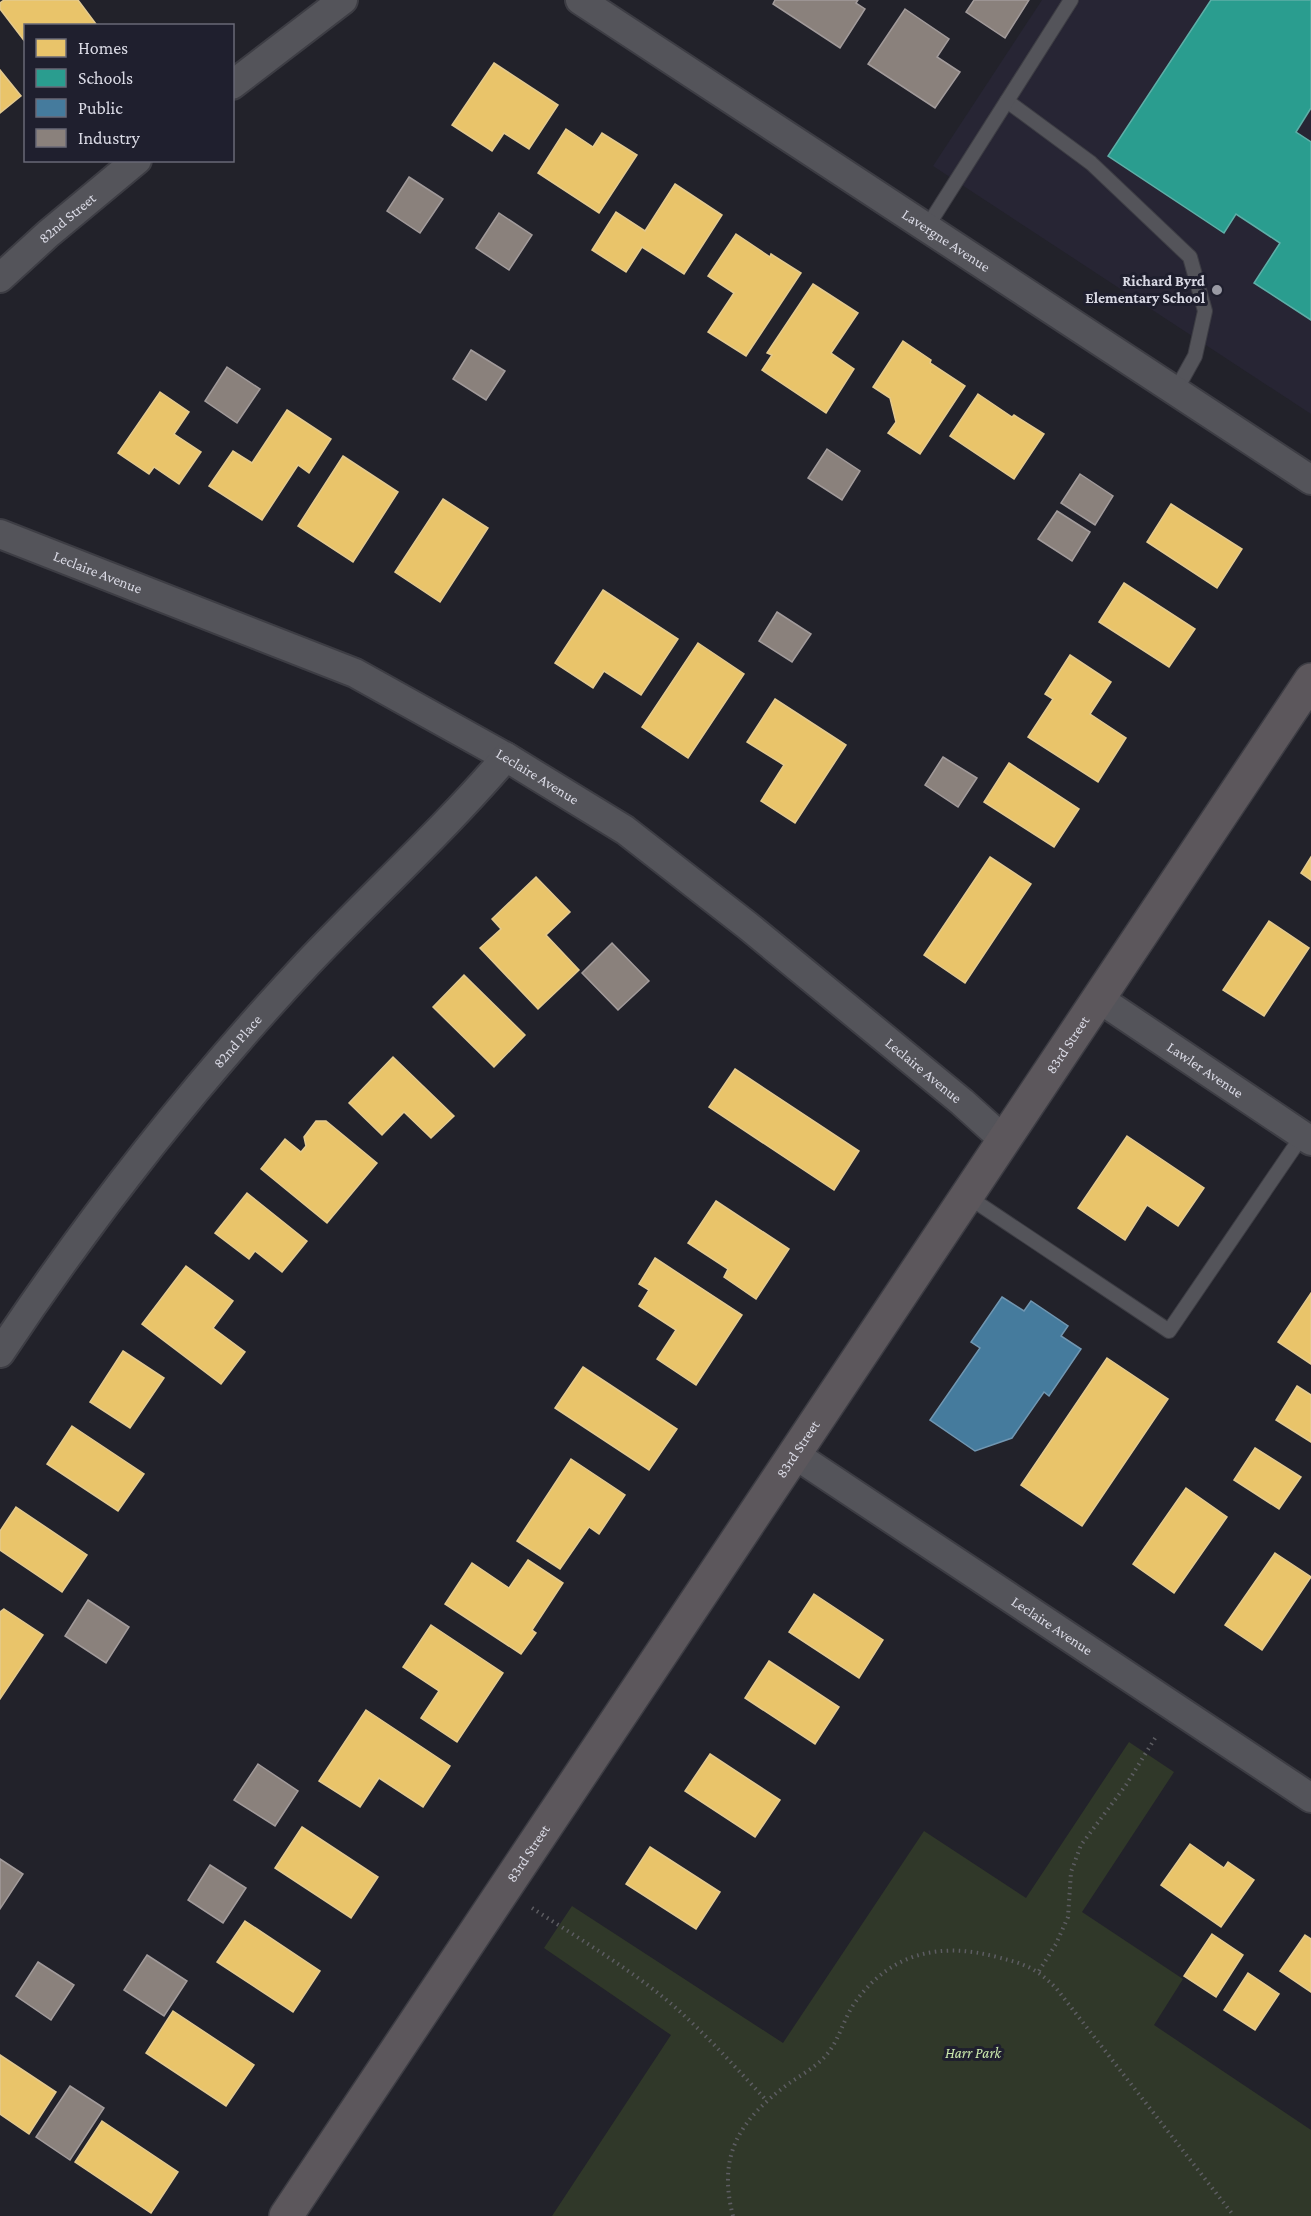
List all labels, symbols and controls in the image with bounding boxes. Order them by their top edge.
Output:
legend [24,24,234,162]
text: Homes [78,38,128,58]
text: Schools [78,68,133,88]
text: Public [78,98,123,118]
text: Industry [78,128,141,148]
street label: 82nd Street [35,189,100,246]
street label: Lavergne Avenue [899,206,993,275]
place label: Richard Byrd Elementary School [1085,273,1206,306]
marker: Richard Byrd Elementary School [1210,283,1224,297]
street label: Leclaire Avenue [51,548,145,597]
street label: Leclaire Avenue [493,745,582,808]
street label: 82nd Place [210,1011,265,1071]
street label: 83rd Street [1043,1012,1093,1077]
street label: Leclaire Avenue [882,1034,965,1107]
street label: Lawler Avenue [1164,1039,1247,1101]
street label: 83rd Street [773,1416,823,1481]
street label: Leclaire Avenue [1009,1593,1096,1659]
street label: 83rd Street [503,1821,554,1885]
park label: Harr Park [945,2045,1003,2061]

